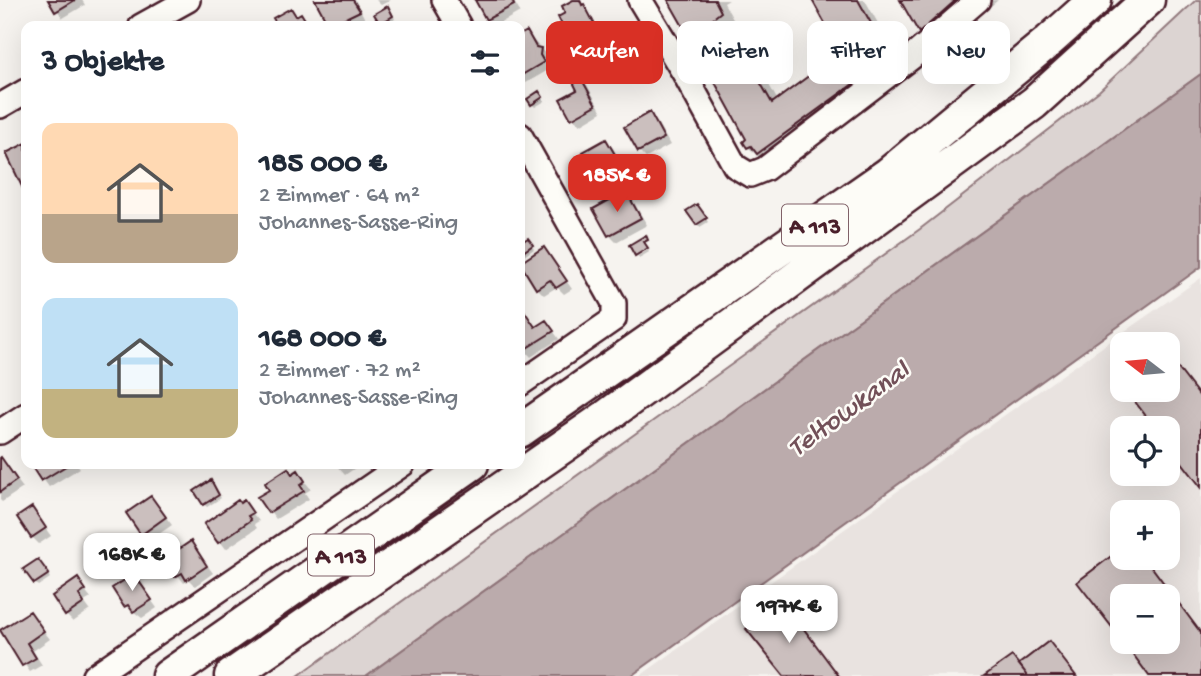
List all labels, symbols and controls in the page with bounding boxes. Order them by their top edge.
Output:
chip: Kaufen [546,21,663,84]
chip: Mieten [677,21,793,84]
chip: Filter [807,21,908,84]
chip: Neu [922,21,1010,84]
icon: filters [466,44,504,82]
text: 3 Objekte [42,46,164,81]
text: 185 000 € [259,148,387,183]
icon: home [98,151,182,235]
pin: 185K € [560,154,674,214]
text: 185K € [584,163,650,190]
text: 2 Zimmer · 64 m² [259,183,420,210]
road number: A 113 [782,205,848,246]
text: Johannes-Sasse-Ring [259,210,458,237]
text: 168 000 € [259,323,386,358]
icon: home [98,326,182,410]
north arrow [1110,332,1180,402]
map controls [1110,332,1180,654]
water label: Teltowkanal [782,354,918,466]
text: 2 Zimmer · 72 m² [259,358,421,385]
text: Johannes-Sasse-Ring [259,385,458,412]
button: locate [1110,416,1180,486]
button: + [1110,500,1180,570]
pin: 168K € [75,534,189,593]
road number: A 113 [308,534,374,576]
text: 168K € [99,542,165,569]
button: − [1110,584,1180,654]
pin: 197K € [732,586,846,645]
text: 197K € [757,594,821,621]

